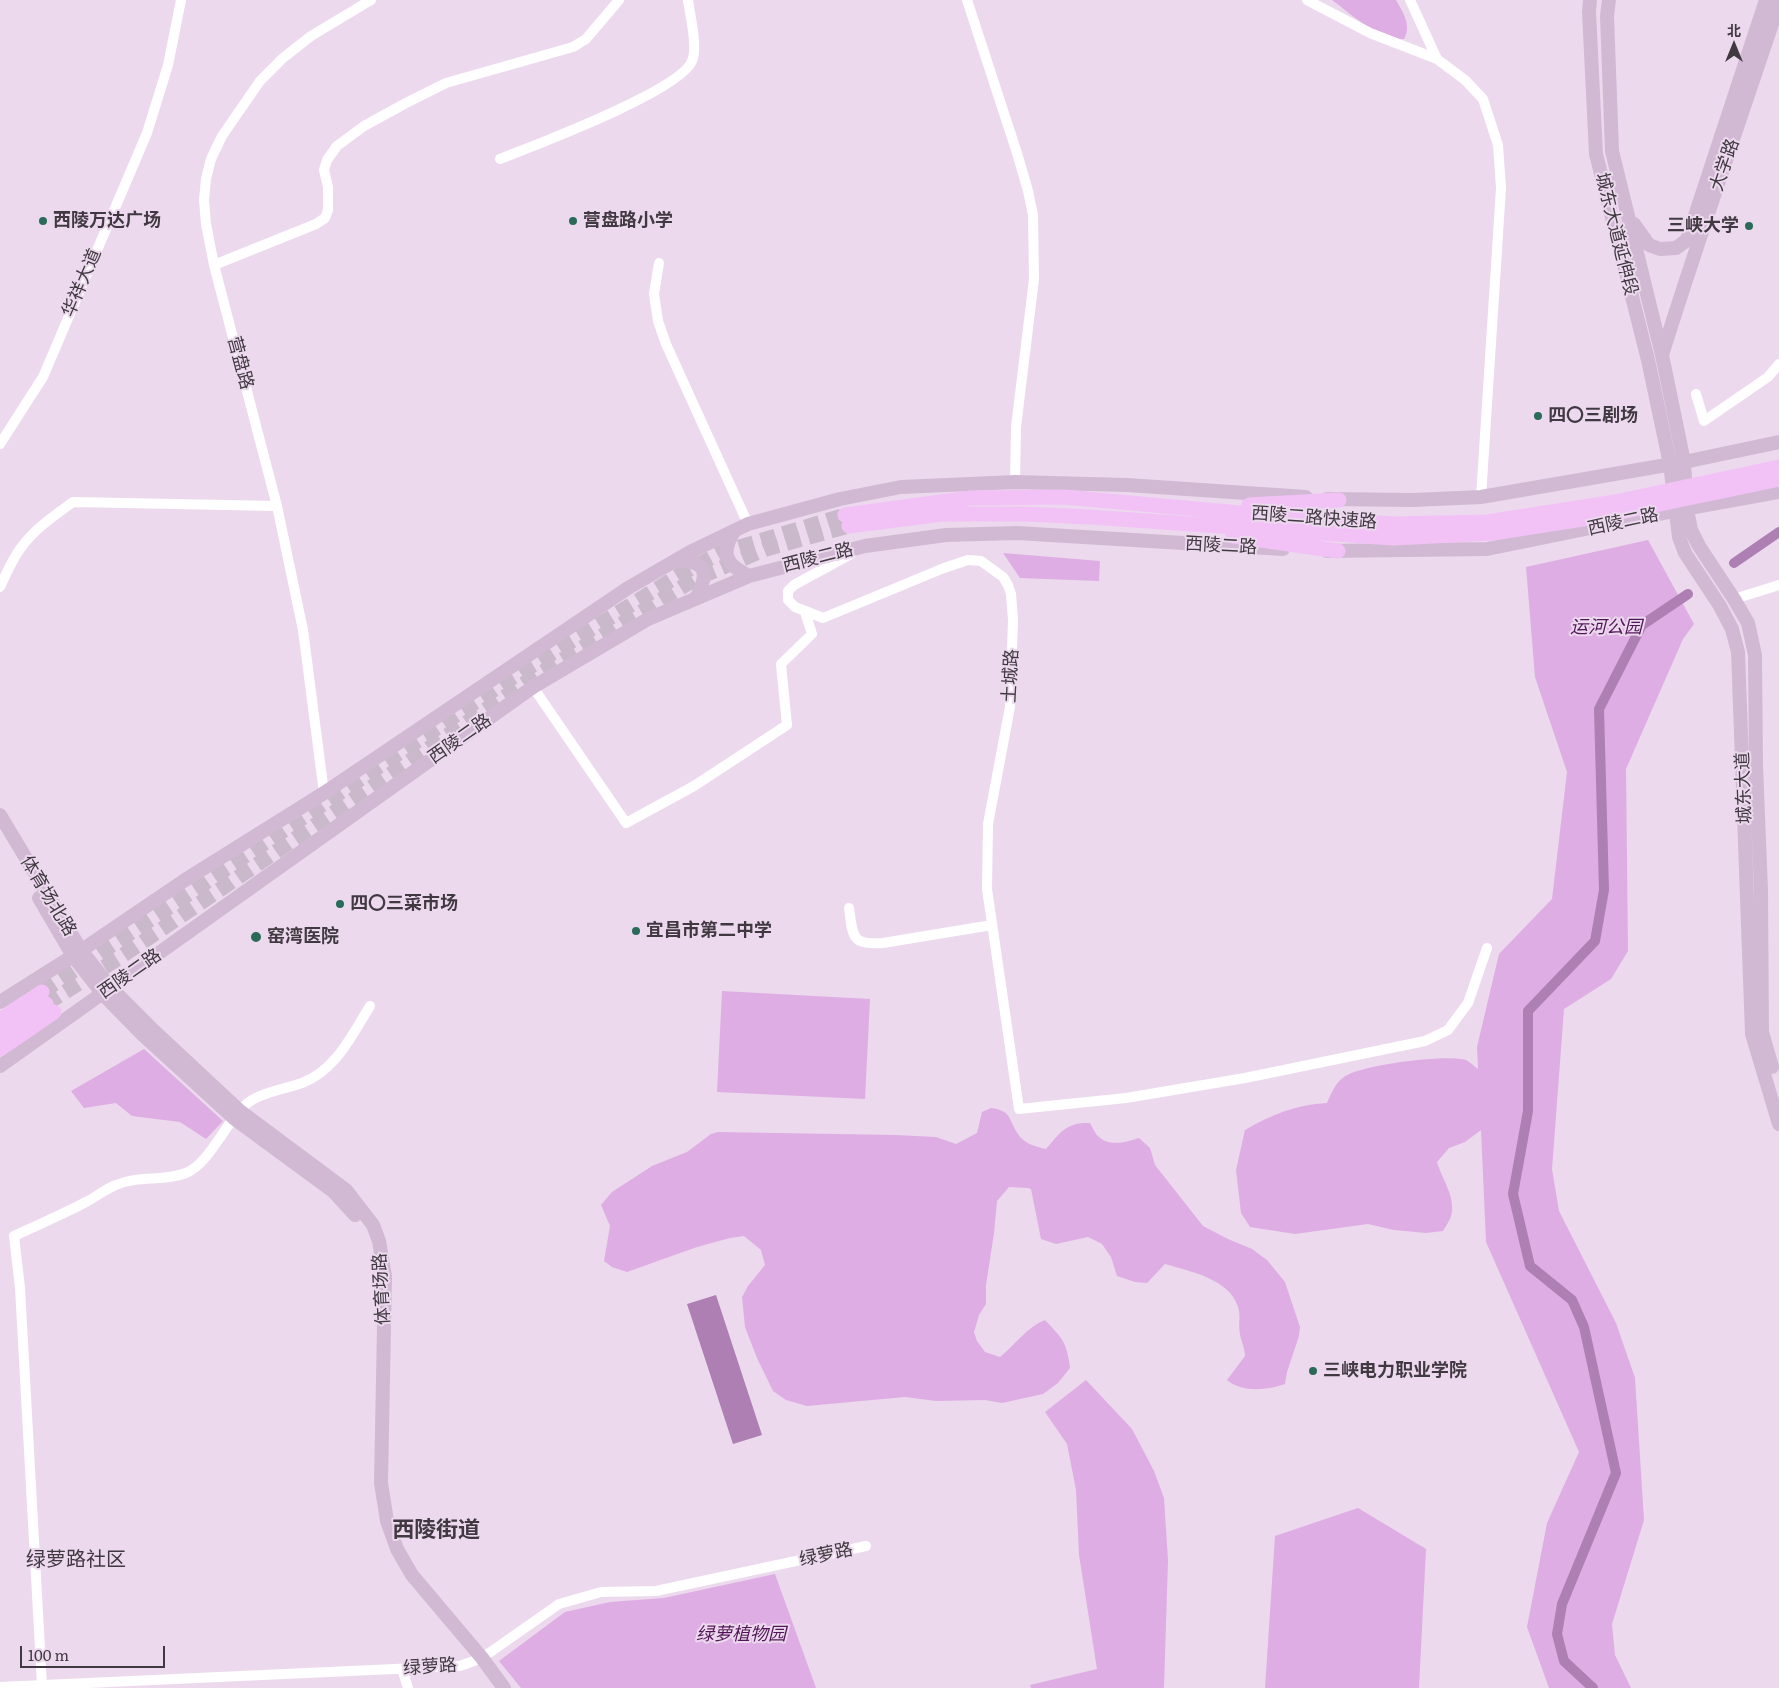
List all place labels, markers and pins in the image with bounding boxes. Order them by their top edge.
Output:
place label: 西陵万达广场 [53,210,161,232]
place label: 营盘路小学 [583,210,673,232]
marker: 西陵万达广场 [37,215,49,227]
marker: 营盘路小学 [567,215,579,227]
place label: 三峡大学 [1667,215,1739,237]
marker: 三峡大学 [1743,220,1755,232]
place label: 四〇三剧场 [1548,405,1638,427]
marker: 四〇三剧场 [1532,410,1544,422]
place label: 四〇三菜市场 [350,893,458,915]
marker: 四〇三菜市场 [334,898,346,910]
place label: 宜昌市第二中学 [646,920,772,942]
marker: 宜昌市第二中学 [630,925,642,937]
place label: 窑湾医院 [267,926,339,948]
marker: 窑湾医院 [249,930,263,944]
place label: 三峡电力职业学院 [1323,1360,1467,1382]
marker: 三峡电力职业学院 [1307,1365,1319,1377]

